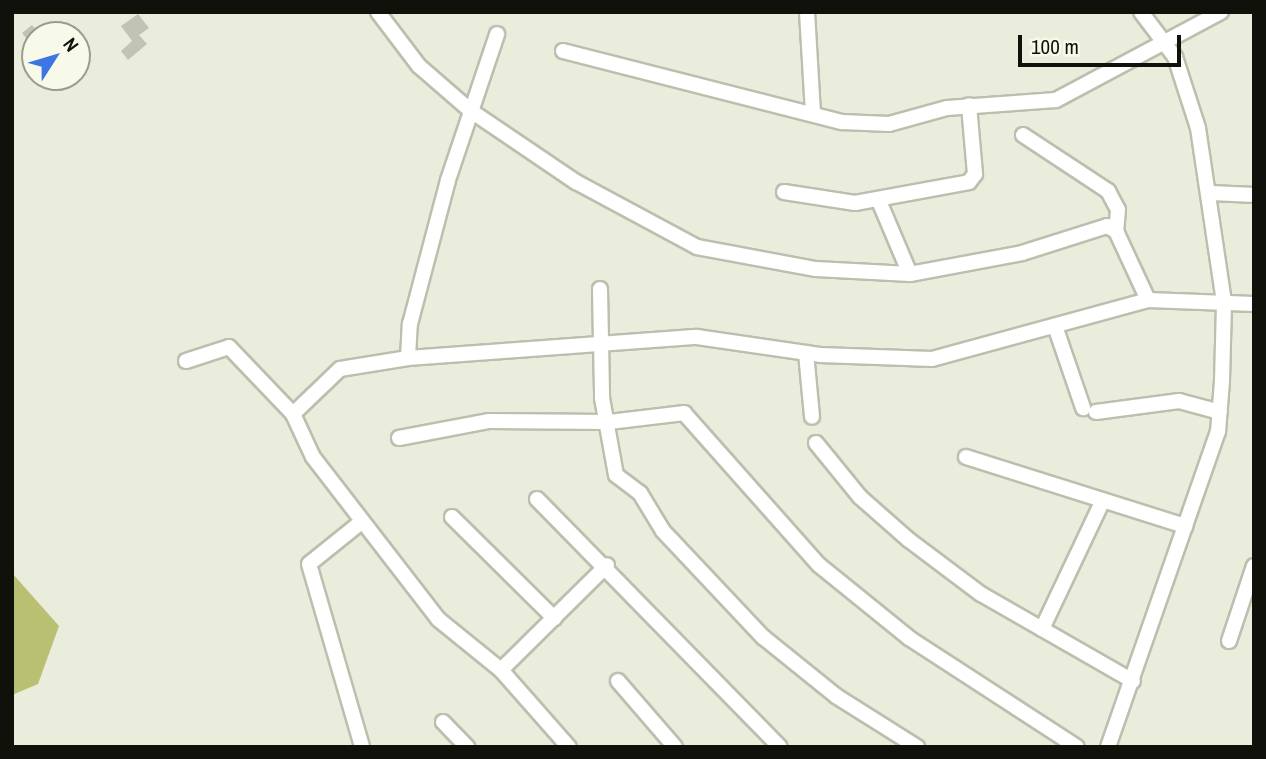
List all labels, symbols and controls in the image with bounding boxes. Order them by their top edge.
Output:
north arrow [21,21,91,91]
scale bar [1021,21,1184,65]
text: N [57,32,85,57]
text: 100 m [1031,32,1079,61]

